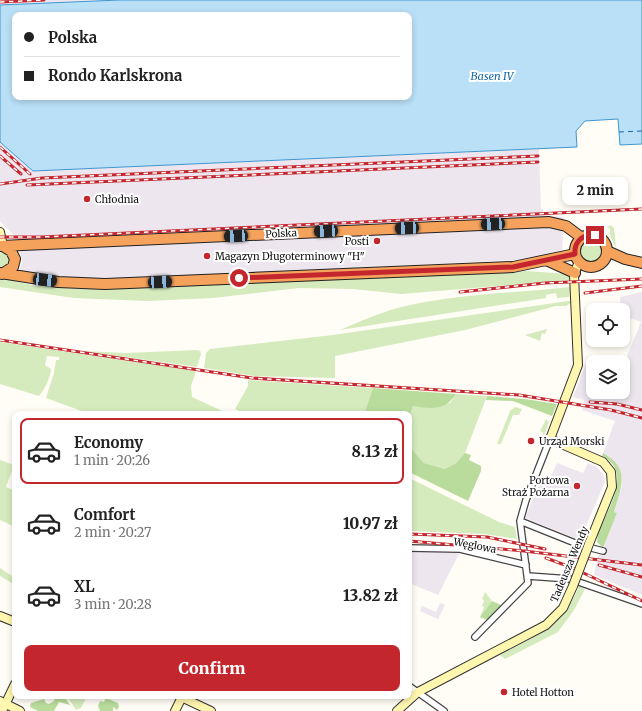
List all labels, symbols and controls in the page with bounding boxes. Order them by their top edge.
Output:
text: Polska [48,28,97,47]
text: Rondo Karlskrona [48,66,182,85]
water label: Basen IV [470,69,515,83]
callout: 2 min [562,177,628,205]
text: 2 min [576,182,614,199]
place label: Chłodnia [95,193,140,206]
marker: Chłodnia [82,194,92,204]
car [481,217,505,231]
car [395,222,419,234]
car [314,224,338,238]
street label: Polska [265,226,298,241]
route end [586,226,604,244]
car [224,229,248,243]
place label: Posti [345,235,369,248]
marker: Posti [372,236,382,246]
place label: Magazyn Długoterminowy "H" [215,250,365,263]
marker: Magazyn Długoterminowy "H" [202,251,212,261]
route start [230,269,248,287]
car [32,273,58,287]
car [148,275,172,289]
map controls [586,303,630,399]
button: locate [586,303,630,347]
button: layers [586,355,630,399]
icon: car [26,433,62,469]
text: Economy [74,433,143,452]
place label: Urząd Morski [539,435,605,448]
marker: Urząd Morski [526,436,536,446]
text: 8.13 zł [351,442,398,461]
text: 1 min · 20:26 [74,452,150,469]
place label: Portowa Straż Pożarna [502,474,570,499]
marker: Portowa Straż Pożarna [572,481,582,491]
icon: car [26,505,62,541]
text: Comfort [74,505,135,524]
text: 10.97 zł [343,514,398,533]
text: 2 min · 20:27 [74,524,151,541]
street label: Tadeusza Wendy [548,524,591,604]
street label: Węglowa [451,535,498,556]
icon: car [26,577,62,613]
text: XL [74,577,95,596]
text: 13.82 zł [343,586,398,605]
text: 3 min · 20:28 [74,596,152,613]
button: Confirm [24,645,400,691]
place label: Hotel Hotton [512,686,574,699]
marker: Hotel Hotton [499,687,509,697]

